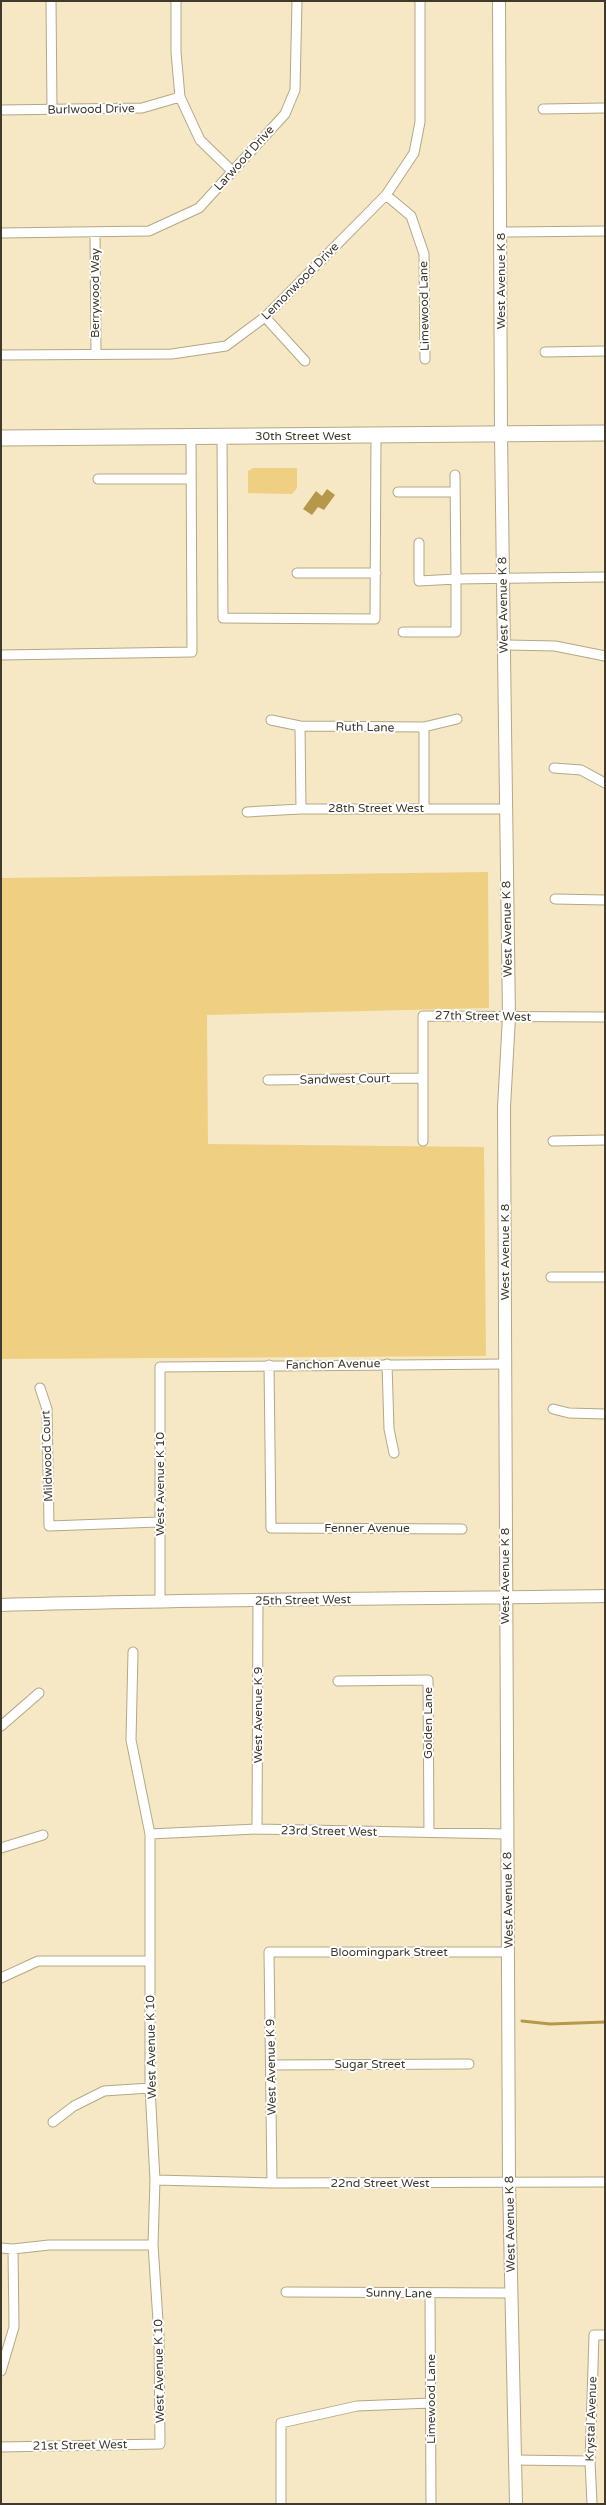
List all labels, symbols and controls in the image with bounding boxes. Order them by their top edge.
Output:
street label: Burlwood Drive [47,101,135,117]
street label: Larwood Drive [211,123,277,193]
street label: West Avenue K 8 [494,233,508,329]
street label: Lemonwood Drive [258,239,342,323]
street label: Berrywood Way [88,247,102,338]
street label: Limewood Lane [416,261,432,351]
street label: 30th Street West [255,429,352,443]
street label: West Avenue K 8 [495,557,511,653]
street label: Ruth Lane [336,719,395,735]
street label: 28th Street West [328,801,425,815]
street label: West Avenue K 8 [499,881,515,977]
street label: 27th Street West [435,1008,532,1024]
street label: Sandwest Court [300,1071,391,1087]
street label: West Avenue K 8 [498,1204,512,1300]
street label: Fanchon Avenue [285,1356,381,1372]
street label: Mildwood Court [38,1410,56,1502]
street label: West Avenue K 10 [153,1431,167,1536]
street label: Fenner Avenue [324,1521,410,1535]
street label: West Avenue K 8 [498,1528,512,1624]
street label: 25th Street West [255,1592,352,1608]
street label: West Avenue K 9 [251,1667,265,1763]
street label: Golden Lane [421,1687,435,1759]
street label: 23rd Street West [281,1823,378,1839]
street label: West Avenue K 8 [500,1852,516,1948]
street label: Bloomingpark Street [330,1945,448,1959]
street label: West Avenue K 10 [143,1994,159,2099]
street label: West Avenue K 9 [263,2019,279,2115]
street label: Sugar Street [335,2057,406,2071]
street label: 22nd Street West [330,2176,430,2190]
street label: West Avenue K 8 [502,2176,518,2272]
street label: Sunny Lane [366,2285,433,2301]
street label: West Avenue K 10 [151,2318,167,2423]
street label: Limewood Lane [424,2354,438,2444]
street label: Krystal Avenue [583,2376,599,2462]
street label: 21st Street West [33,2437,128,2453]

